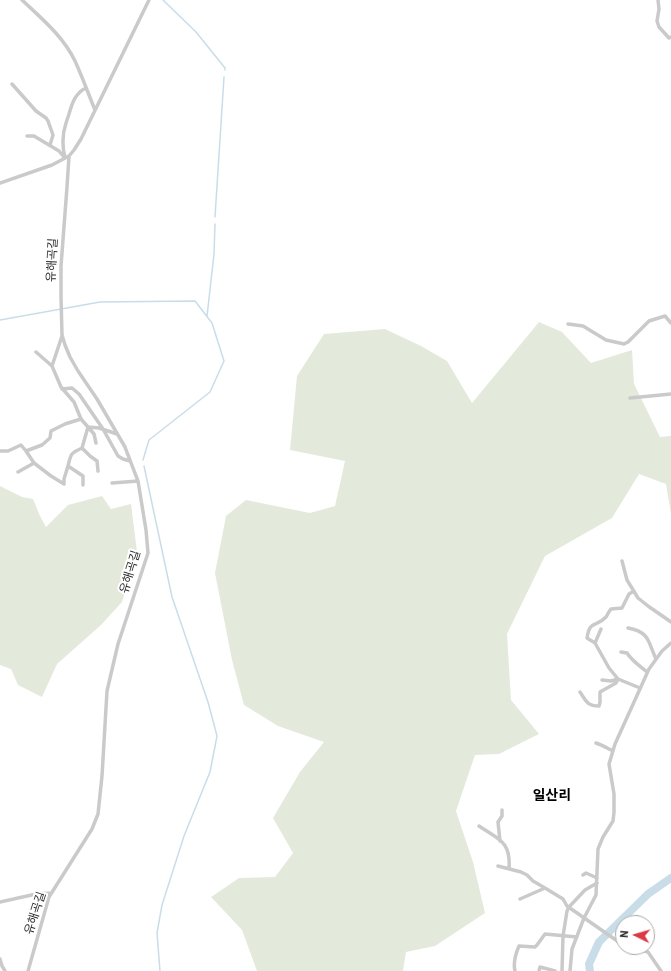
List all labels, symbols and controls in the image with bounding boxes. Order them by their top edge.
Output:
street label: 유해곡길 [44,238,60,282]
street label: 유해곡길 [117,549,143,595]
district label: 일산리 [533,787,571,803]
street label: 유해곡길 [21,890,49,936]
north arrow [615,915,655,955]
text: N [617,930,630,938]

